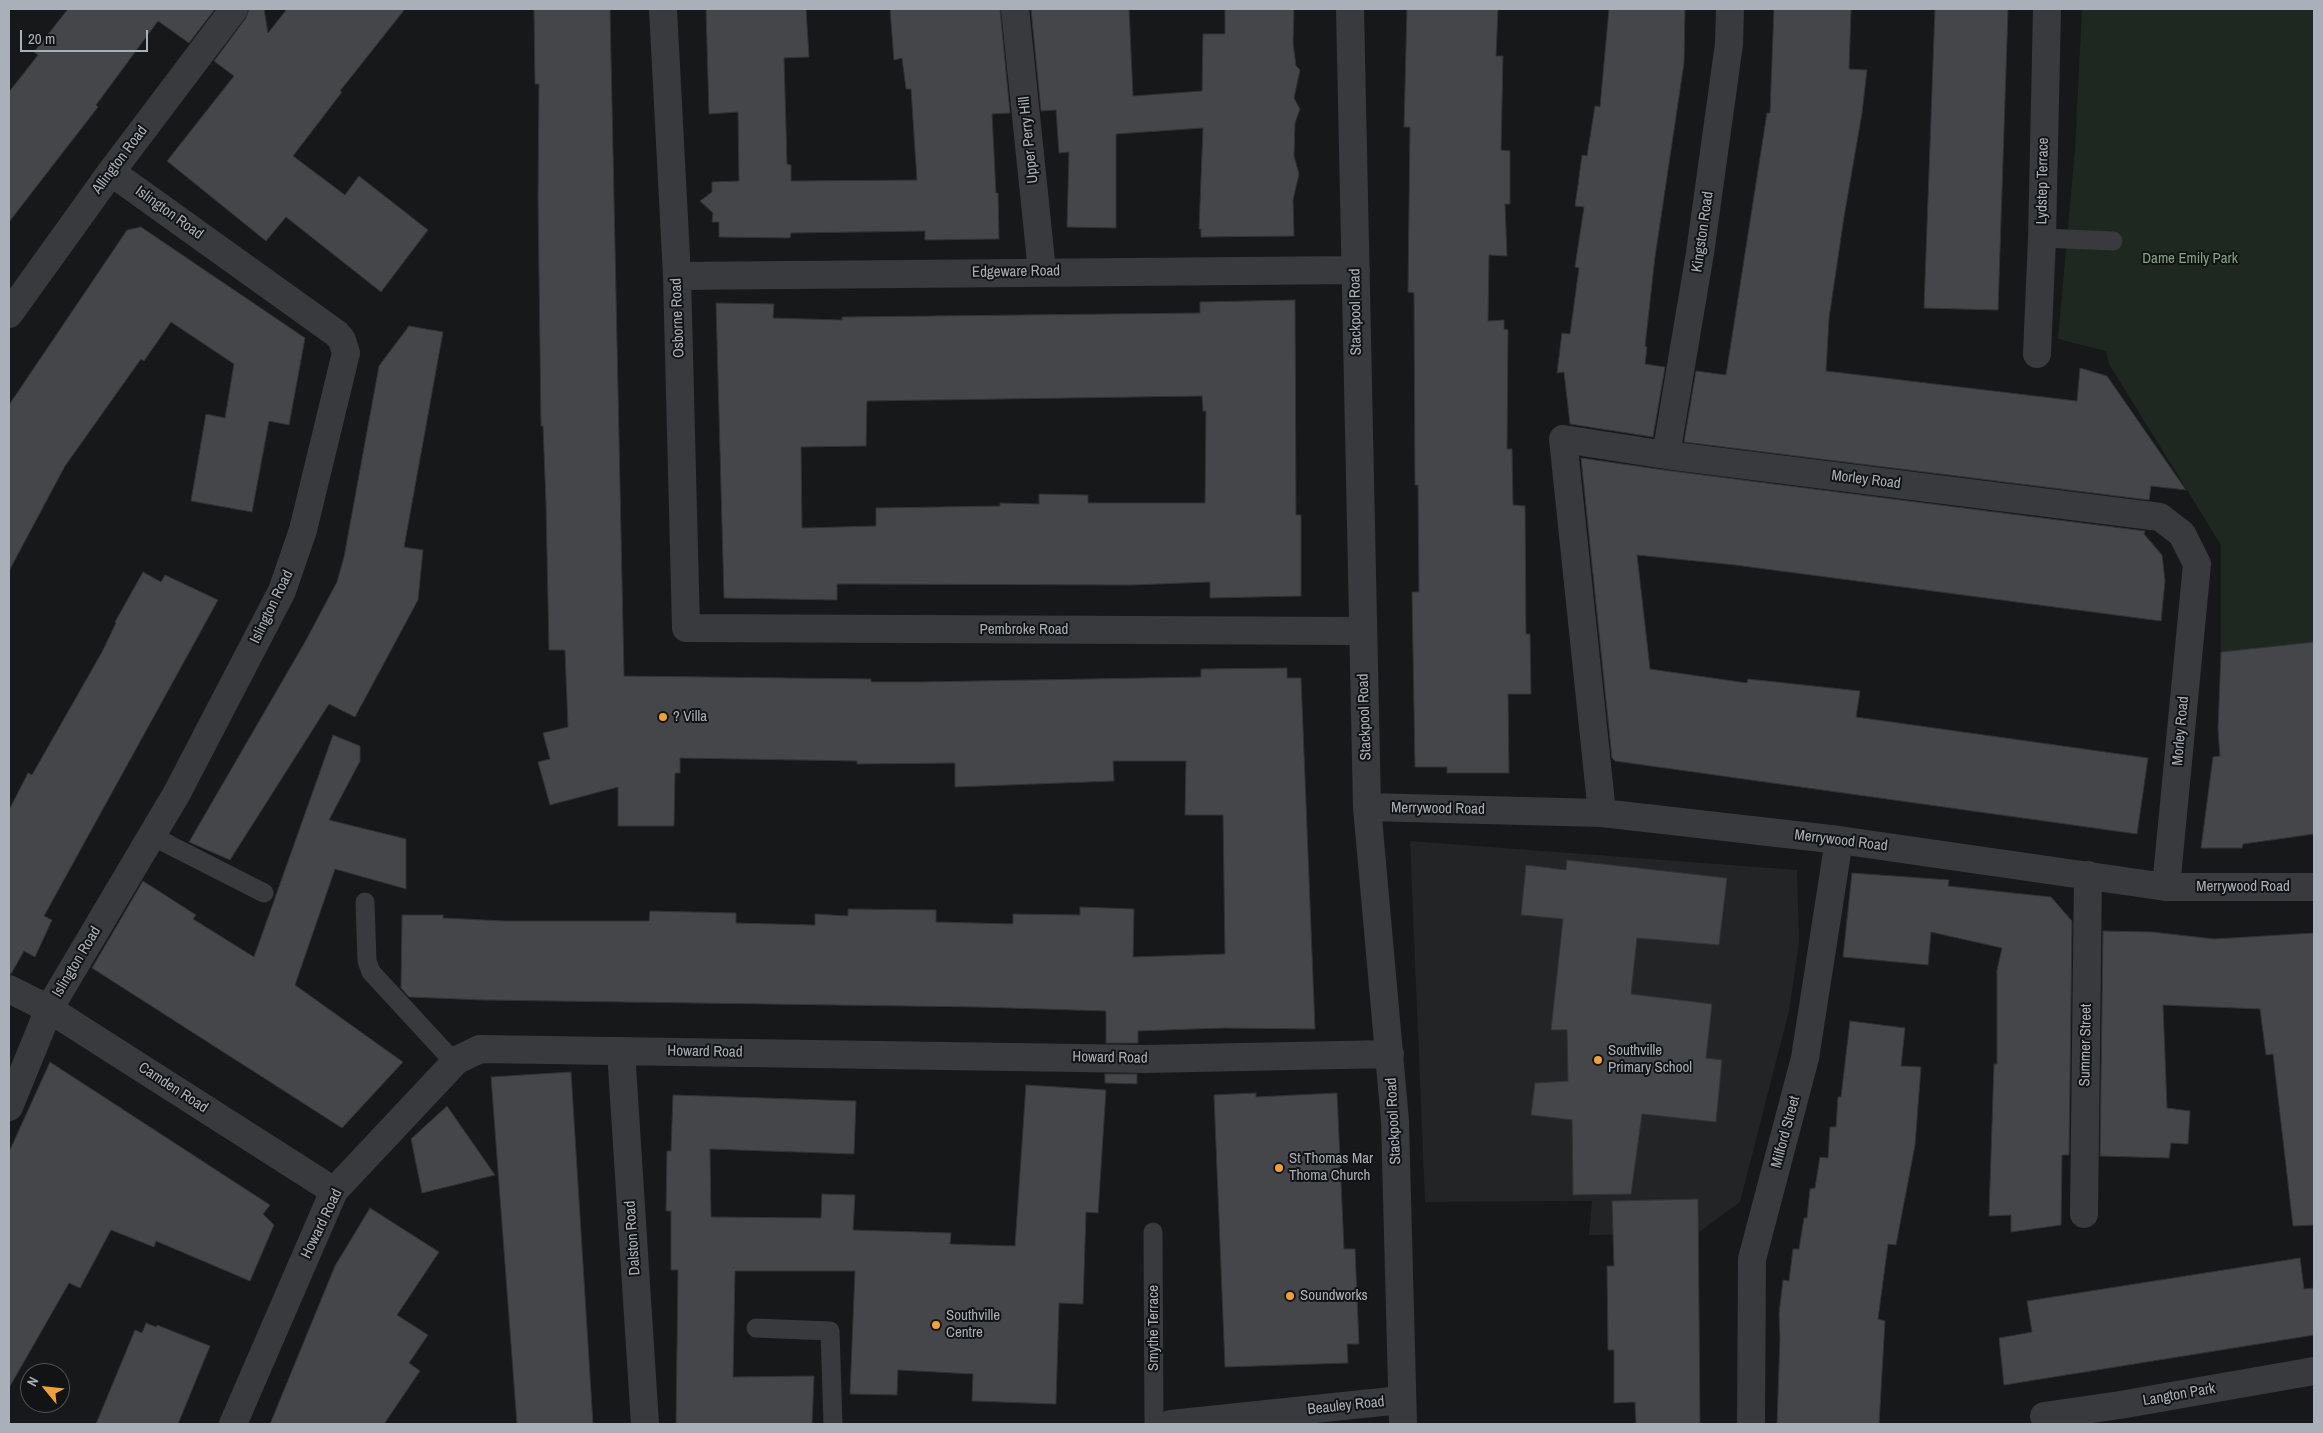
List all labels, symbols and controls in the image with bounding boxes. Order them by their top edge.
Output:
scale bar [22,20,150,52]
text: 20 m [28,28,55,49]
street label: Upper Perry Hill [1015,96,1043,184]
street label: Allington Road [89,122,151,198]
street label: Lydstep Terrace [2033,137,2053,225]
street label: Islington Road [132,182,206,244]
street label: Kingston Road [1688,190,1718,274]
park label: Dame Emily Park [2142,250,2238,268]
street label: Edgeware Road [972,262,1060,282]
street label: Stackpool Road [1346,268,1366,356]
street label: Osborne Road [668,278,688,358]
street label: Morley Road [1830,467,1902,493]
street label: Islington Road [247,567,297,647]
street label: Pembroke Road [980,621,1068,639]
street label: Stackpool Road [1354,673,1376,761]
street label: Morley Road [2169,695,2193,767]
place label: ? Villa [673,708,707,726]
marker: ? Villa [657,711,669,723]
street label: Merrywood Road [1391,799,1485,819]
street label: Merrywood Road [1793,826,1889,856]
street label: Merrywood Road [2196,878,2290,896]
street label: Islington Road [49,923,105,1001]
street label: Summer Street [2076,1003,2096,1087]
street label: Howard Road [667,1042,743,1062]
place label: Southville Primary School [1608,1042,1692,1077]
street label: Howard Road [1072,1048,1148,1068]
marker: Southville Primary School [1592,1054,1604,1066]
street label: Camden Road [135,1059,211,1117]
street label: Stackpool Road [1383,1077,1405,1165]
street label: Milford Street [1768,1094,1804,1170]
place label: St Thomas Mar Thoma Church [1289,1150,1373,1185]
marker: St Thomas Mar Thoma Church [1273,1162,1285,1174]
street label: Howard Road [297,1186,347,1262]
street label: Dalston Road [621,1200,645,1276]
street label: Smythe Terrace [1145,1285,1163,1371]
place label: Soundworks [1300,1287,1368,1305]
marker: Soundworks [1284,1290,1296,1302]
place label: Southville Centre [946,1307,1000,1342]
marker: Southville Centre [930,1319,942,1331]
north arrow [20,1363,70,1413]
text: N [23,1374,43,1389]
street label: Langton Park [2141,1380,2217,1410]
street label: Beauley Road [1307,1393,1385,1419]

